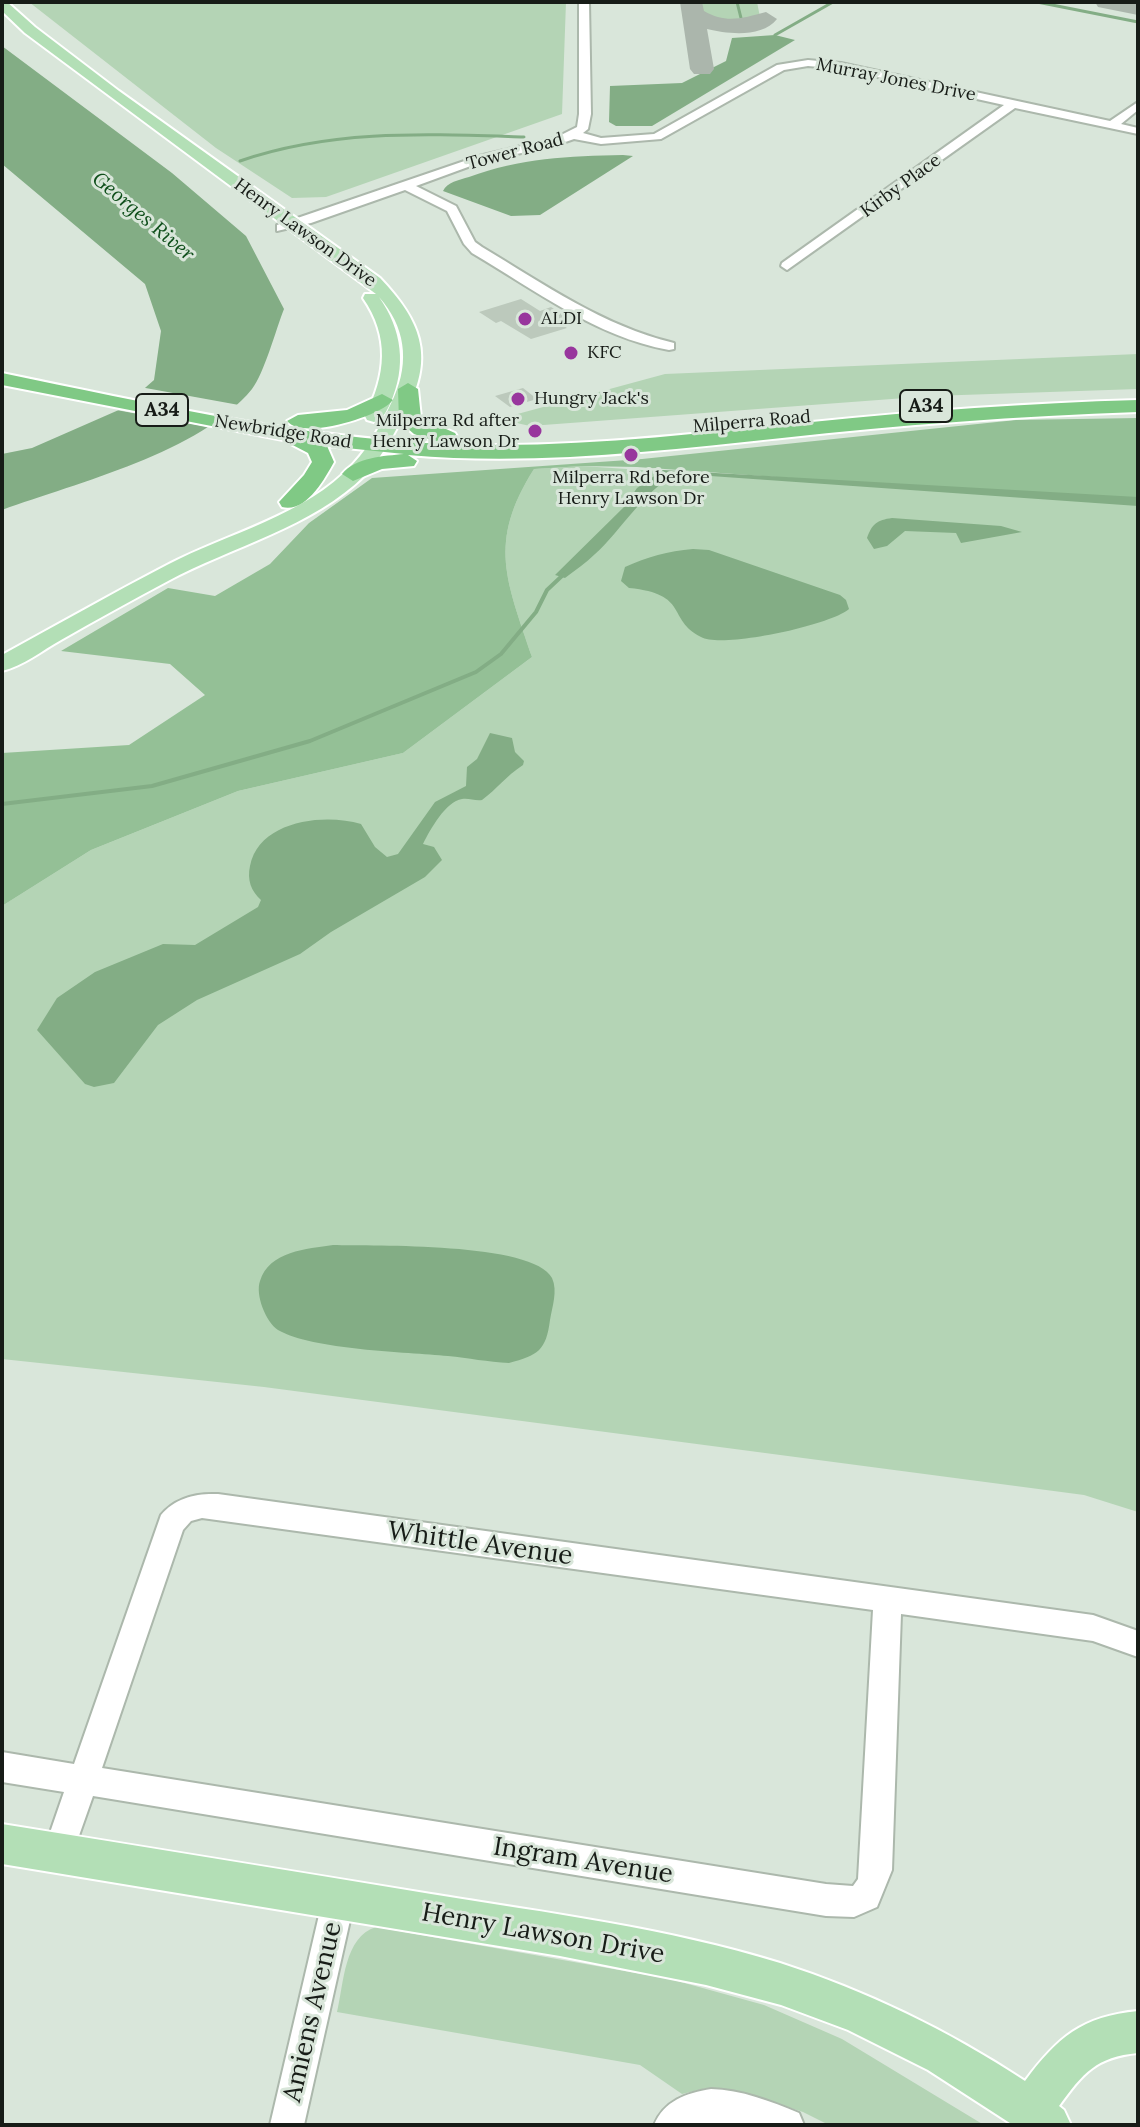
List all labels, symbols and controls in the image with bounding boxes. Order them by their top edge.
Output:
street label: Murray Jones Drive [814,54,978,106]
street label: Tower Road [464,129,566,175]
street label: Kirby Place [857,150,945,222]
water label: Georges River [87,167,199,267]
street label: Henry Lawson Drive [230,174,380,292]
place label: ALDI [541,308,582,330]
marker: ALDI [516,310,534,328]
place label: KFC [587,342,622,364]
marker: KFC [562,344,580,362]
place label: Hungry Jack's [534,388,649,410]
marker: Hungry Jack's [509,390,527,408]
road number: A34 [900,390,952,422]
road number: A34 [136,394,188,426]
street label: Milperra Road [692,406,812,438]
place label: Milperra Rd after Henry Lawson Dr [372,410,519,452]
street label: Newbridge Road [213,411,353,453]
marker: Milperra Rd after Henry Lawson Dr [526,422,544,440]
marker: Milperra Rd before Henry Lawson Dr [622,446,640,464]
place label: Milperra Rd before Henry Lawson Dr [552,467,710,510]
street label: Whittle Avenue [386,1516,574,1572]
street label: Ingram Avenue [491,1831,675,1891]
street label: Henry Lawson Drive [419,1897,667,1971]
street label: Amiens Avenue [277,1919,349,2105]

